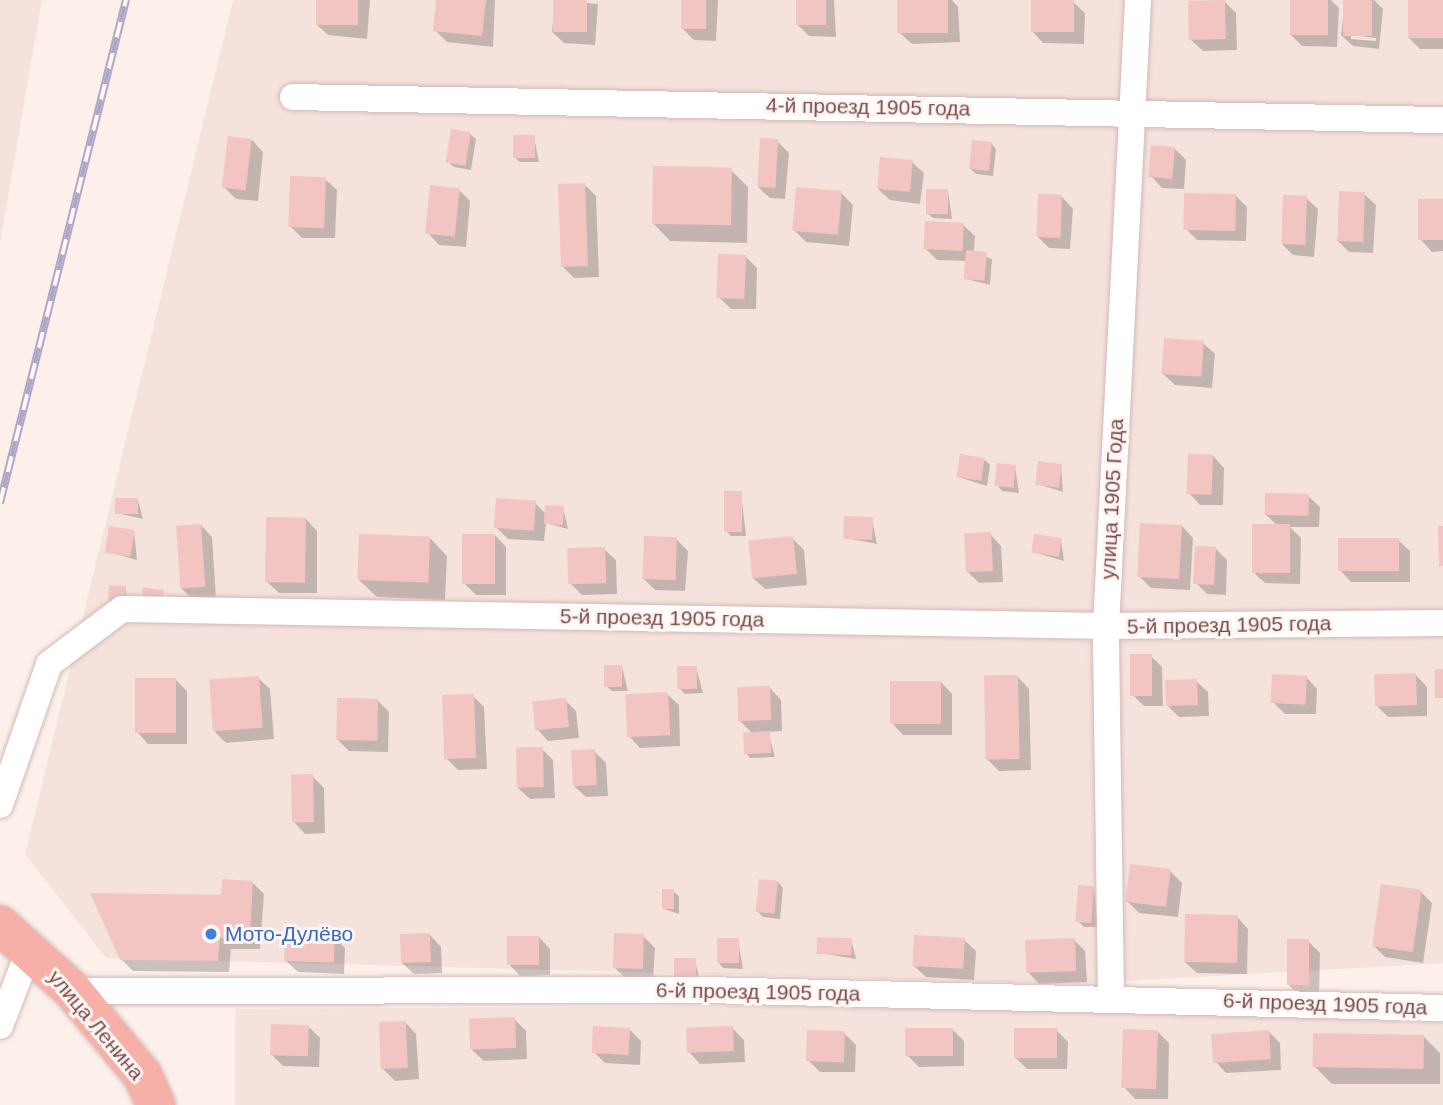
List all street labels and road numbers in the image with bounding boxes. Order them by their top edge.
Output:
street label: 4-й проезд 1905 года [766,93,970,121]
street label: улица 1905 Года [1095,418,1129,580]
street label: 5-й проезд 1905 года [560,604,764,632]
street label: 5-й проезд 1905 года [1127,611,1331,639]
street label: улица Ленина [43,965,149,1085]
street label: 6-й проезд 1905 года [656,978,860,1006]
street label: 6-й проезд 1905 года [1222,988,1428,1020]

